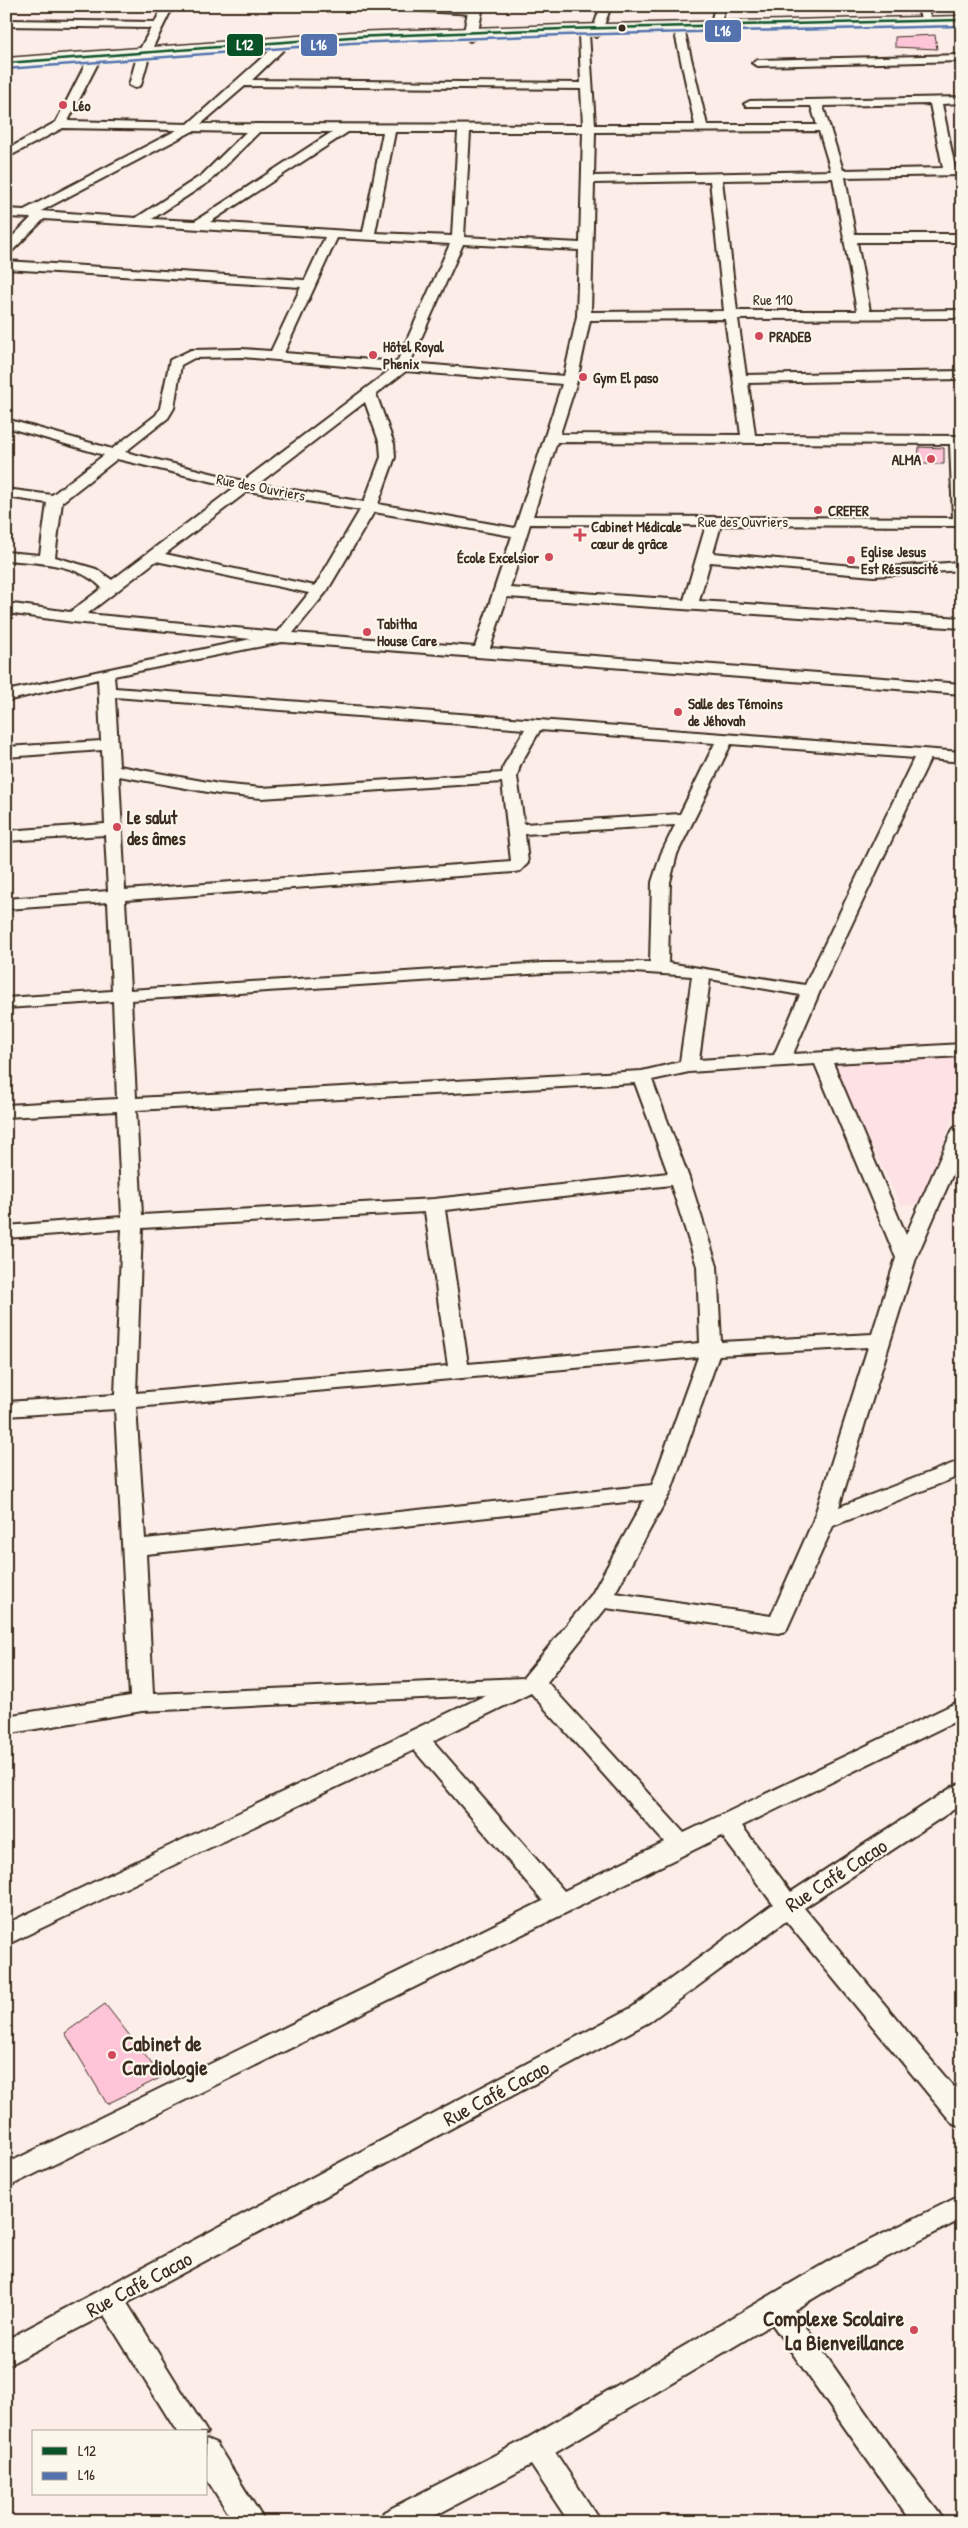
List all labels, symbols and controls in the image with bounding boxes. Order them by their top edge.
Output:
line badge: L16 [704,19,742,43]
text: L16 [715,21,731,40]
unlabelled marker [617,23,627,33]
line badge: L12 [226,33,264,57]
line badge: L16 [300,33,338,57]
text: L12 [237,35,254,54]
text: L16 [311,35,327,54]
place label: Léo [73,95,91,116]
marker: Léo [57,99,69,111]
street label: Rue 110 [753,289,793,310]
place label: PRADEB [769,326,812,347]
marker: PRADEB [753,330,765,342]
place label: Hôtel Royal Phenix [383,336,445,374]
marker: Hôtel Royal Phenix [367,349,379,361]
place label: Gym El paso [593,367,658,389]
marker: Gym El paso [577,371,589,383]
place label: ALMA [892,449,922,470]
marker: ALMA [925,453,937,465]
street label: Rue des Ouvriers [215,468,308,506]
place label: CREFER [828,500,869,521]
marker: CREFER [812,504,824,516]
street label: Rue des Ouvriers [698,511,788,532]
place label: Cabinet Médicale cœur de grâce [591,516,682,555]
marker: Cabinet Médicale cœur de grâce [573,528,587,542]
place label: Eglise Jesus Est Réssuscité [861,541,938,579]
place label: École Excelsior [457,547,539,568]
marker: École Excelsior [543,551,555,563]
marker: Eglise Jesus Est Réssuscité [845,554,857,566]
place label: Tabitha House Care [376,613,437,651]
marker: Tabitha House Care [361,626,373,638]
place label: Salle des Témoins de Jéhovah [688,693,783,731]
marker: Salle des Témoins de Jéhovah [672,706,684,718]
place label: Le salut des âmes [127,805,186,851]
marker: Le salut des âmes [111,821,123,833]
street label: Rue Café Cacao [779,1831,893,1919]
place label: Cabinet de Cardiologie [122,2029,208,2083]
marker: Cabinet de Cardiologie [106,2049,118,2061]
street label: Rue Café Cacao [438,2053,554,2133]
street label: Rue Café Cacao [81,2244,197,2324]
place label: Complexe Scolaire La Bienveillance [763,2304,905,2357]
marker: Complexe Scolaire La Bienveillance [908,2324,920,2336]
legend [32,2430,208,2496]
text: L12 [78,2440,96,2461]
text: L16 [78,2464,95,2485]

